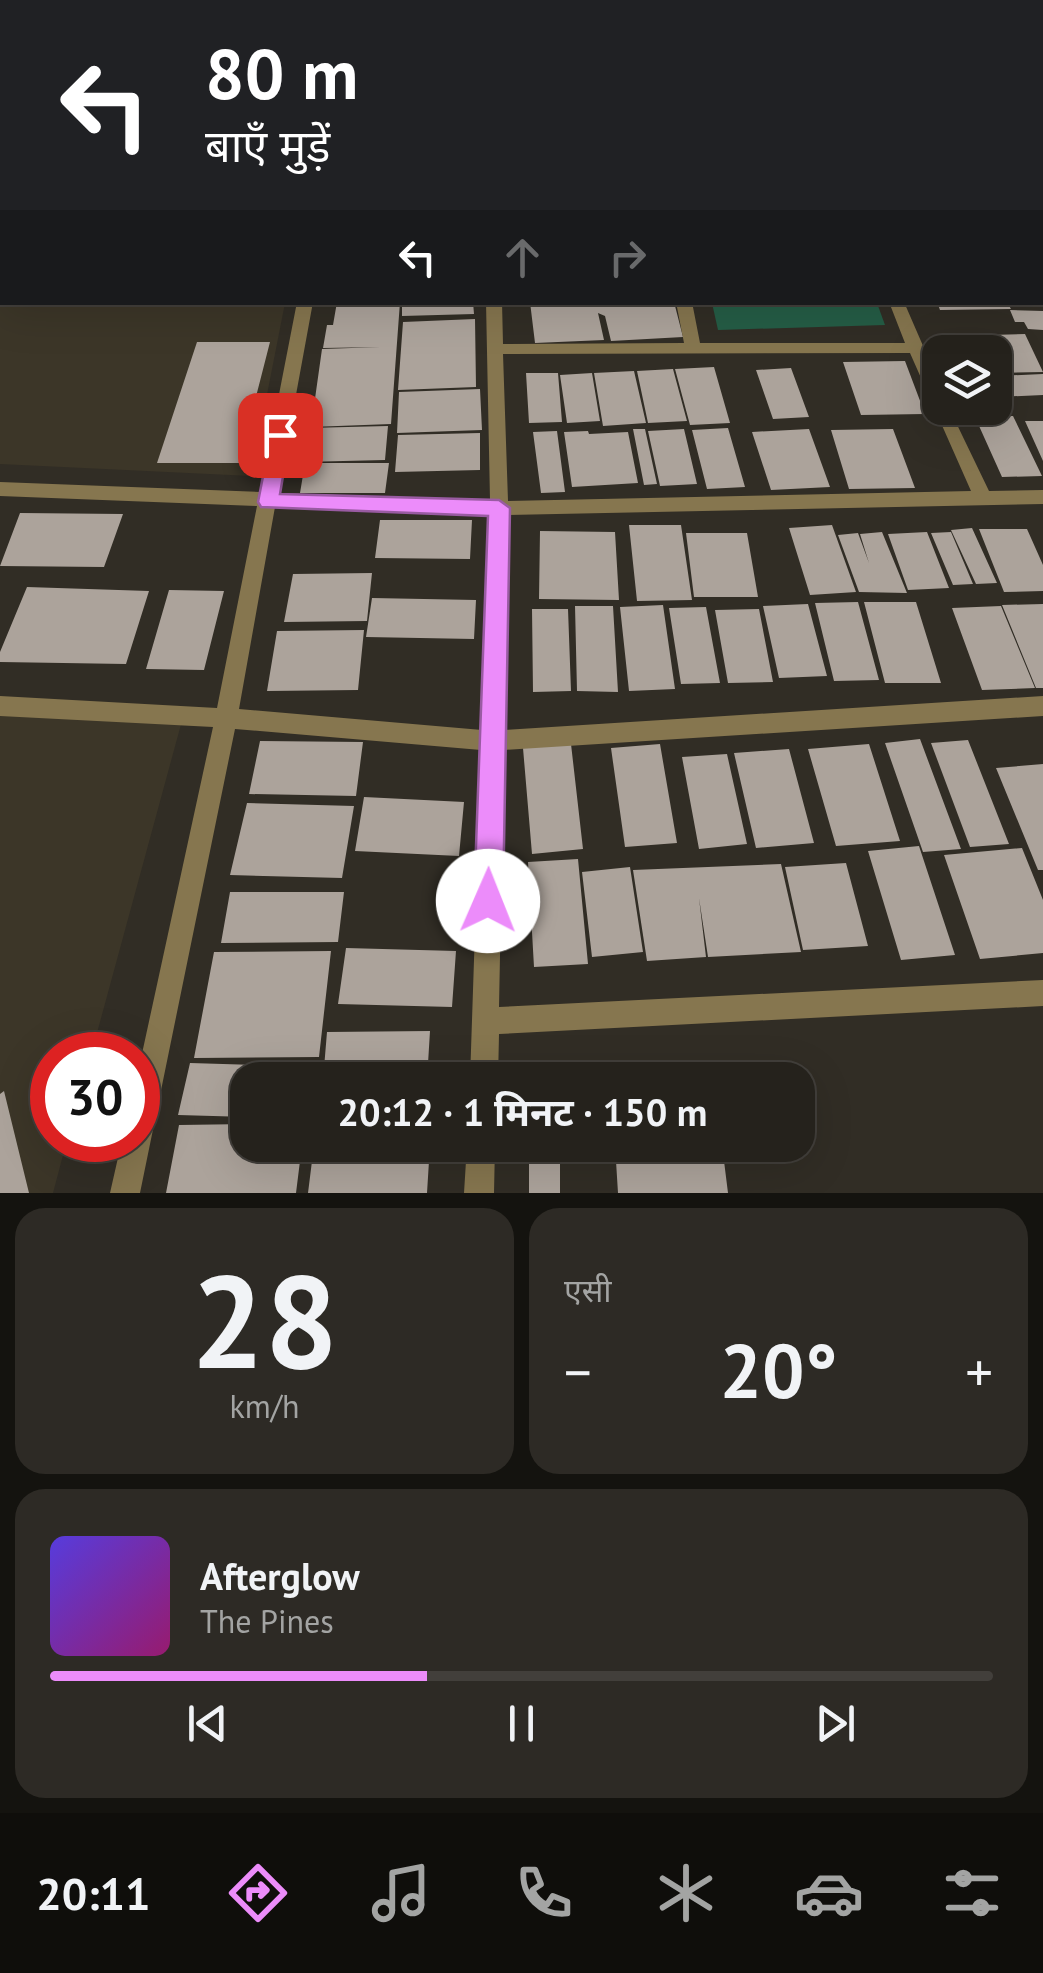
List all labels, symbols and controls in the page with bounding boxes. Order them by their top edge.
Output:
text: 80 m [205,28,358,118]
icon: left [40,40,170,170]
text: बाएँ मुड़ें [205,116,330,174]
icon: left [390,230,445,285]
icon: ahead [495,230,550,285]
icon: right [600,230,655,285]
map controls [922,335,1012,425]
button: layers [922,335,1012,425]
pin [238,393,323,478]
icon: arrive [253,408,308,463]
position arrow [436,849,540,953]
speed limit sign: 30 [30,1032,160,1162]
text: 20:12 · 1 मिनट · 150 m [338,1087,707,1136]
text: 28 [191,1236,338,1404]
text: एसी [564,1269,612,1311]
text: 20° [720,1322,837,1419]
text: − [564,1336,592,1407]
text: + [965,1336,993,1407]
text: km/h [229,1385,300,1427]
text: Afterglow [200,1551,360,1600]
text: The Pines [200,1600,334,1642]
icon: previous [180,1696,235,1751]
icon: pause [494,1696,549,1751]
icon: next [808,1696,863,1751]
icon: directions [223,1858,293,1928]
icon: music [366,1858,436,1928]
icon: phone [509,1858,579,1928]
icon: climate [651,1858,721,1928]
icon: car [794,1858,864,1928]
icon: filters [937,1858,1007,1928]
text: 20:11 [36,1864,151,1922]

